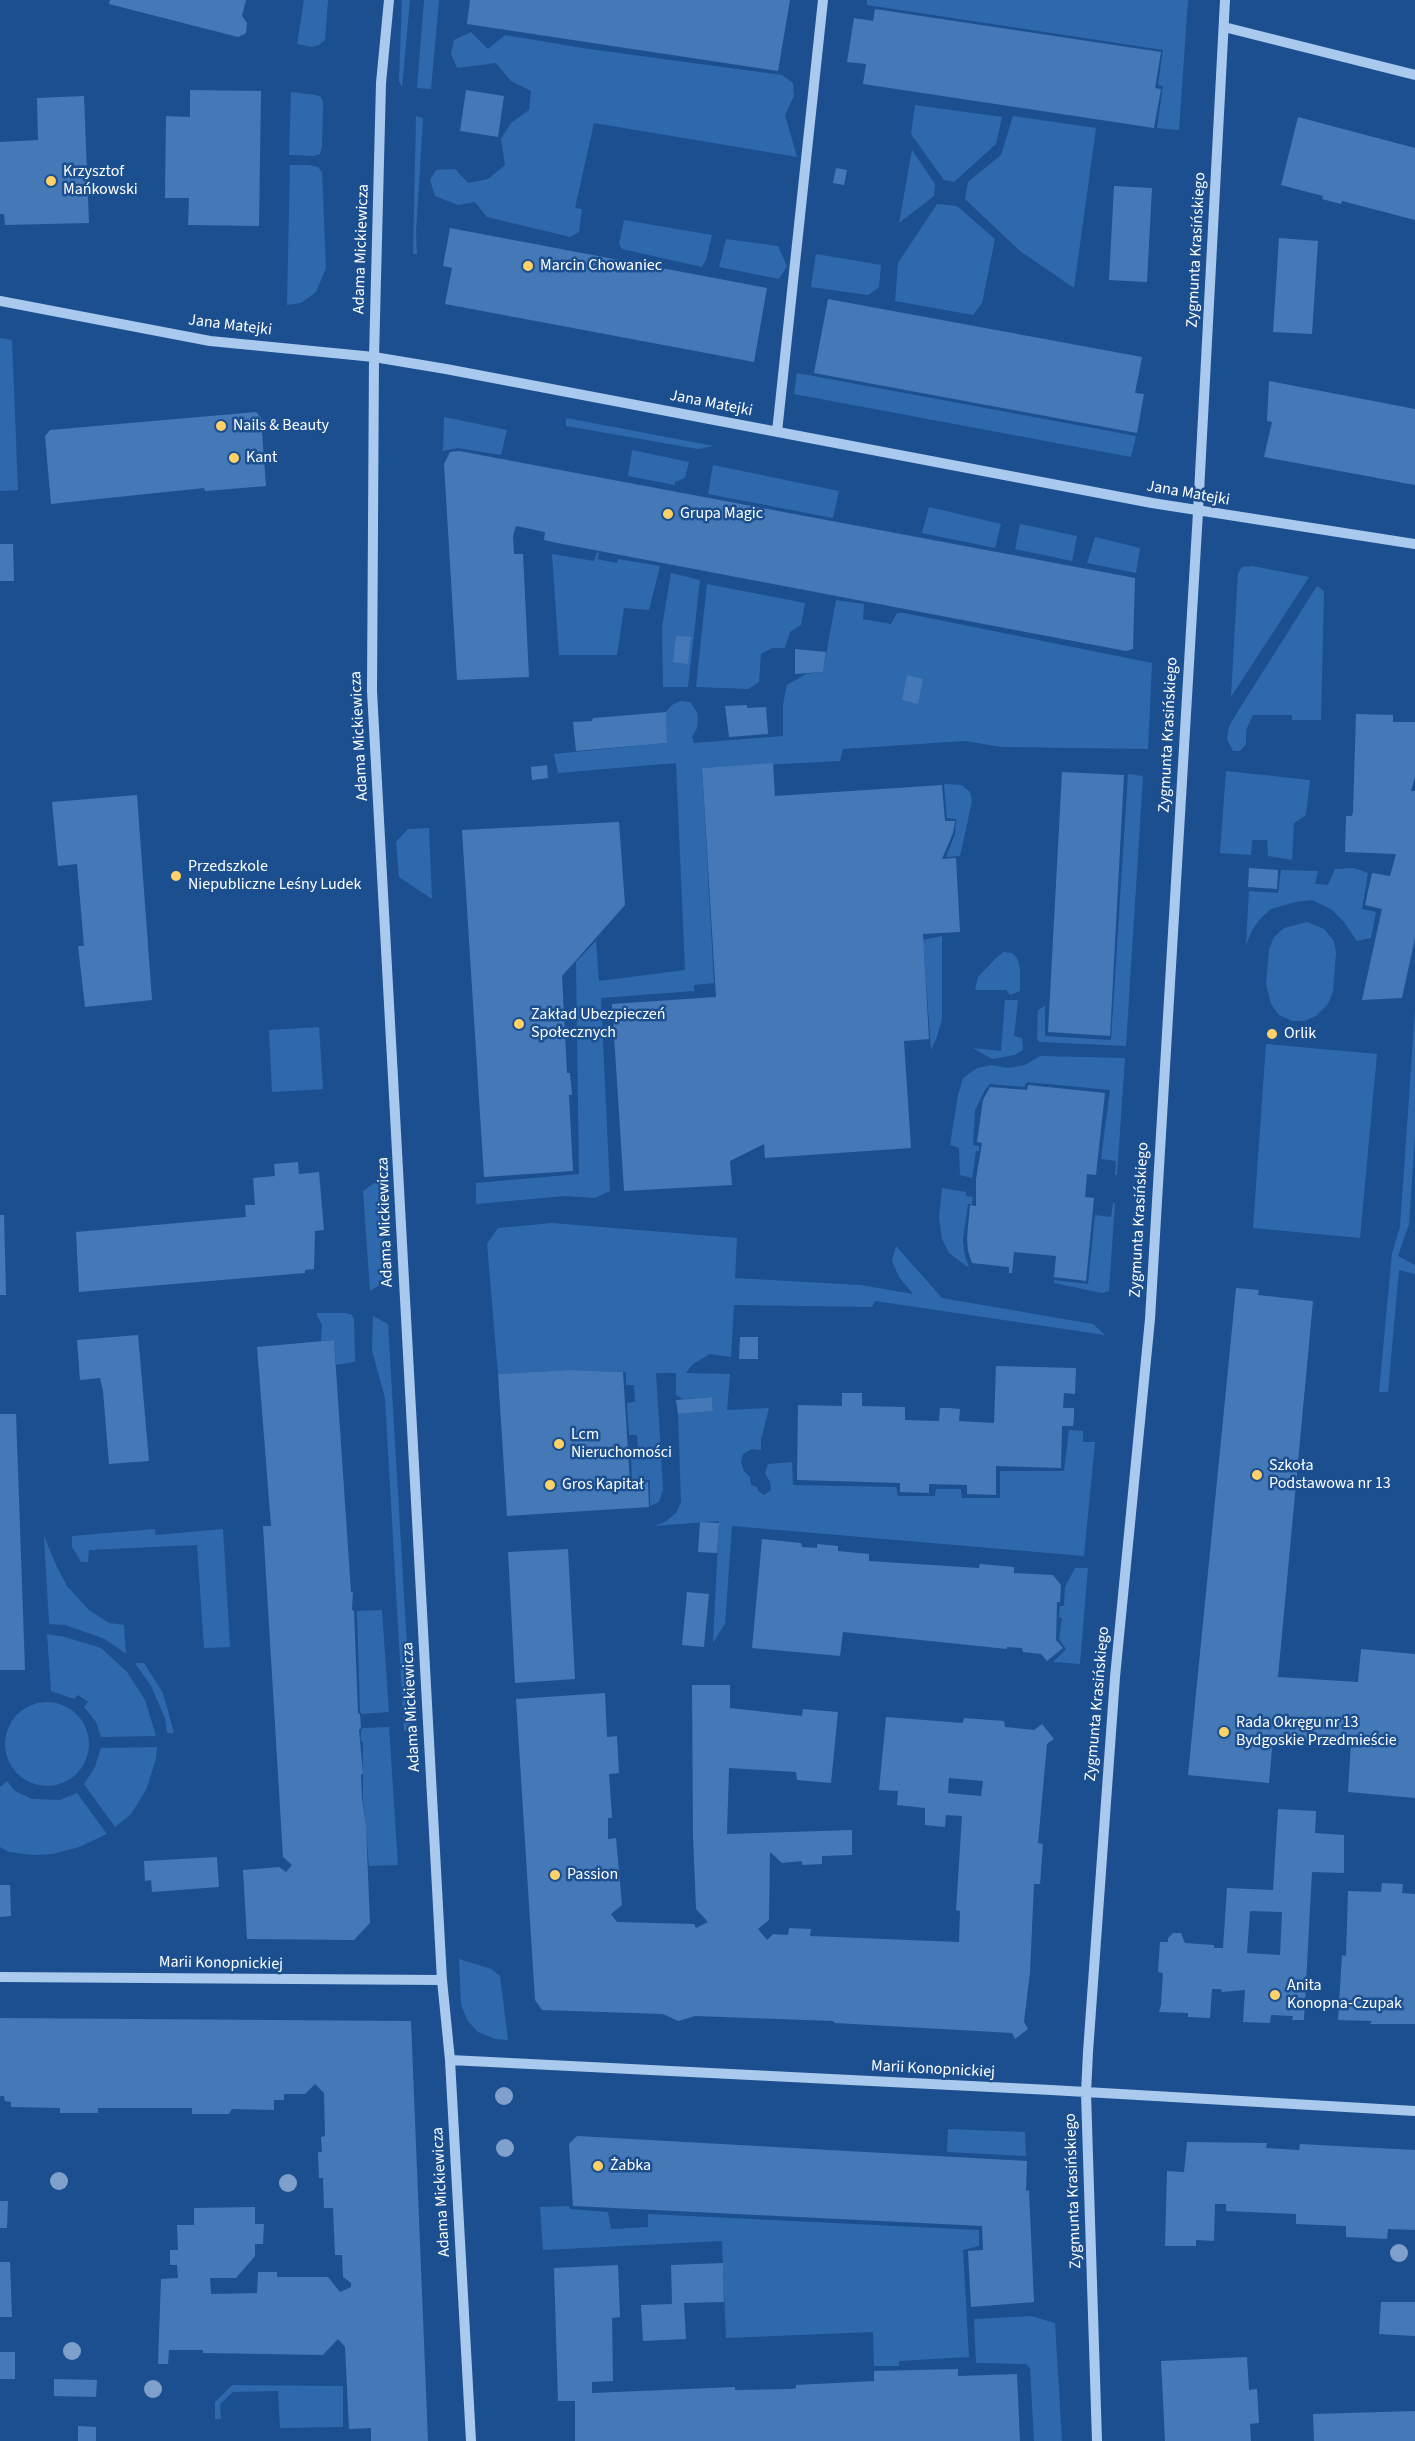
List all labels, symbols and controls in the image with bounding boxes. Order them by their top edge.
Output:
place label: Krzysztof Mańkowski [63,162,138,200]
street label: Zygmunta Krasińskiego [1183,172,1211,328]
marker: Krzysztof Mańkowski [44,174,58,188]
street label: Adama Mickiewicza [350,184,374,314]
place label: Marcin Chowaniec [540,256,662,276]
marker: Marcin Chowaniec [521,259,535,273]
street label: Jana Matejki [187,311,273,341]
street label: Jana Matejki [668,387,754,421]
place label: Nails & Beauty [233,416,329,436]
marker: Nails & Beauty [214,419,228,433]
place label: Kant [246,448,277,468]
marker: Kant [227,451,241,465]
street label: Jana Matejki [1145,477,1231,511]
place label: Grupa Magic [680,504,763,524]
marker: Grupa Magic [661,507,675,521]
street label: Zygmunta Krasińskiego [1155,657,1183,813]
street label: Adama Mickiewicza [347,671,373,801]
place label: Przedszkole Niepubliczne Leśny Ludek [188,857,361,895]
marker: Przedszkole Niepubliczne Leśny Ludek [169,869,183,883]
place label: Zakład Ubezpieczeń Społecznych [531,1005,666,1043]
marker: Zakład Ubezpieczeń Społecznych [512,1017,526,1031]
place label: Orlik [1284,1024,1316,1044]
marker: Orlik [1265,1027,1279,1041]
street label: Zygmunta Krasińskiego [1126,1142,1154,1298]
street label: Adama Mickiewicza [374,1157,398,1287]
place label: Lcm Nieruchomości [571,1425,672,1463]
marker: Lcm Nieruchomości [552,1437,566,1451]
place label: Szkoła Podstawowa nr 13 [1269,1456,1391,1494]
marker: Szkoła Podstawowa nr 13 [1250,1468,1264,1482]
place label: Gros Kapitał [562,1475,644,1495]
marker: Gros Kapitał [543,1478,557,1492]
street label: Zygmunta Krasińskiego [1082,1626,1114,1782]
street label: Adama Mickiewicza [399,1642,425,1772]
place label: Rada Okręgu nr 13 Bydgoskie Przedmieście [1236,1713,1397,1751]
marker: Rada Okręgu nr 13 Bydgoskie Przedmieście [1217,1725,1231,1739]
place label: Passion [567,1865,618,1885]
marker: Passion [548,1868,562,1882]
street label: Marii Konopnickiej [159,1953,283,1975]
place label: Anita Konopna-Czupak [1287,1976,1402,2014]
marker: Anita Konopna-Czupak [1268,1988,1282,2002]
street label: Marii Konopnickiej [870,2057,996,2083]
street label: Zygmunta Krasińskiego [1062,2113,1086,2269]
street label: Adama Mickiewicza [429,2127,455,2257]
place label: Żabka [610,2156,651,2176]
marker: Żabka [591,2159,605,2173]

